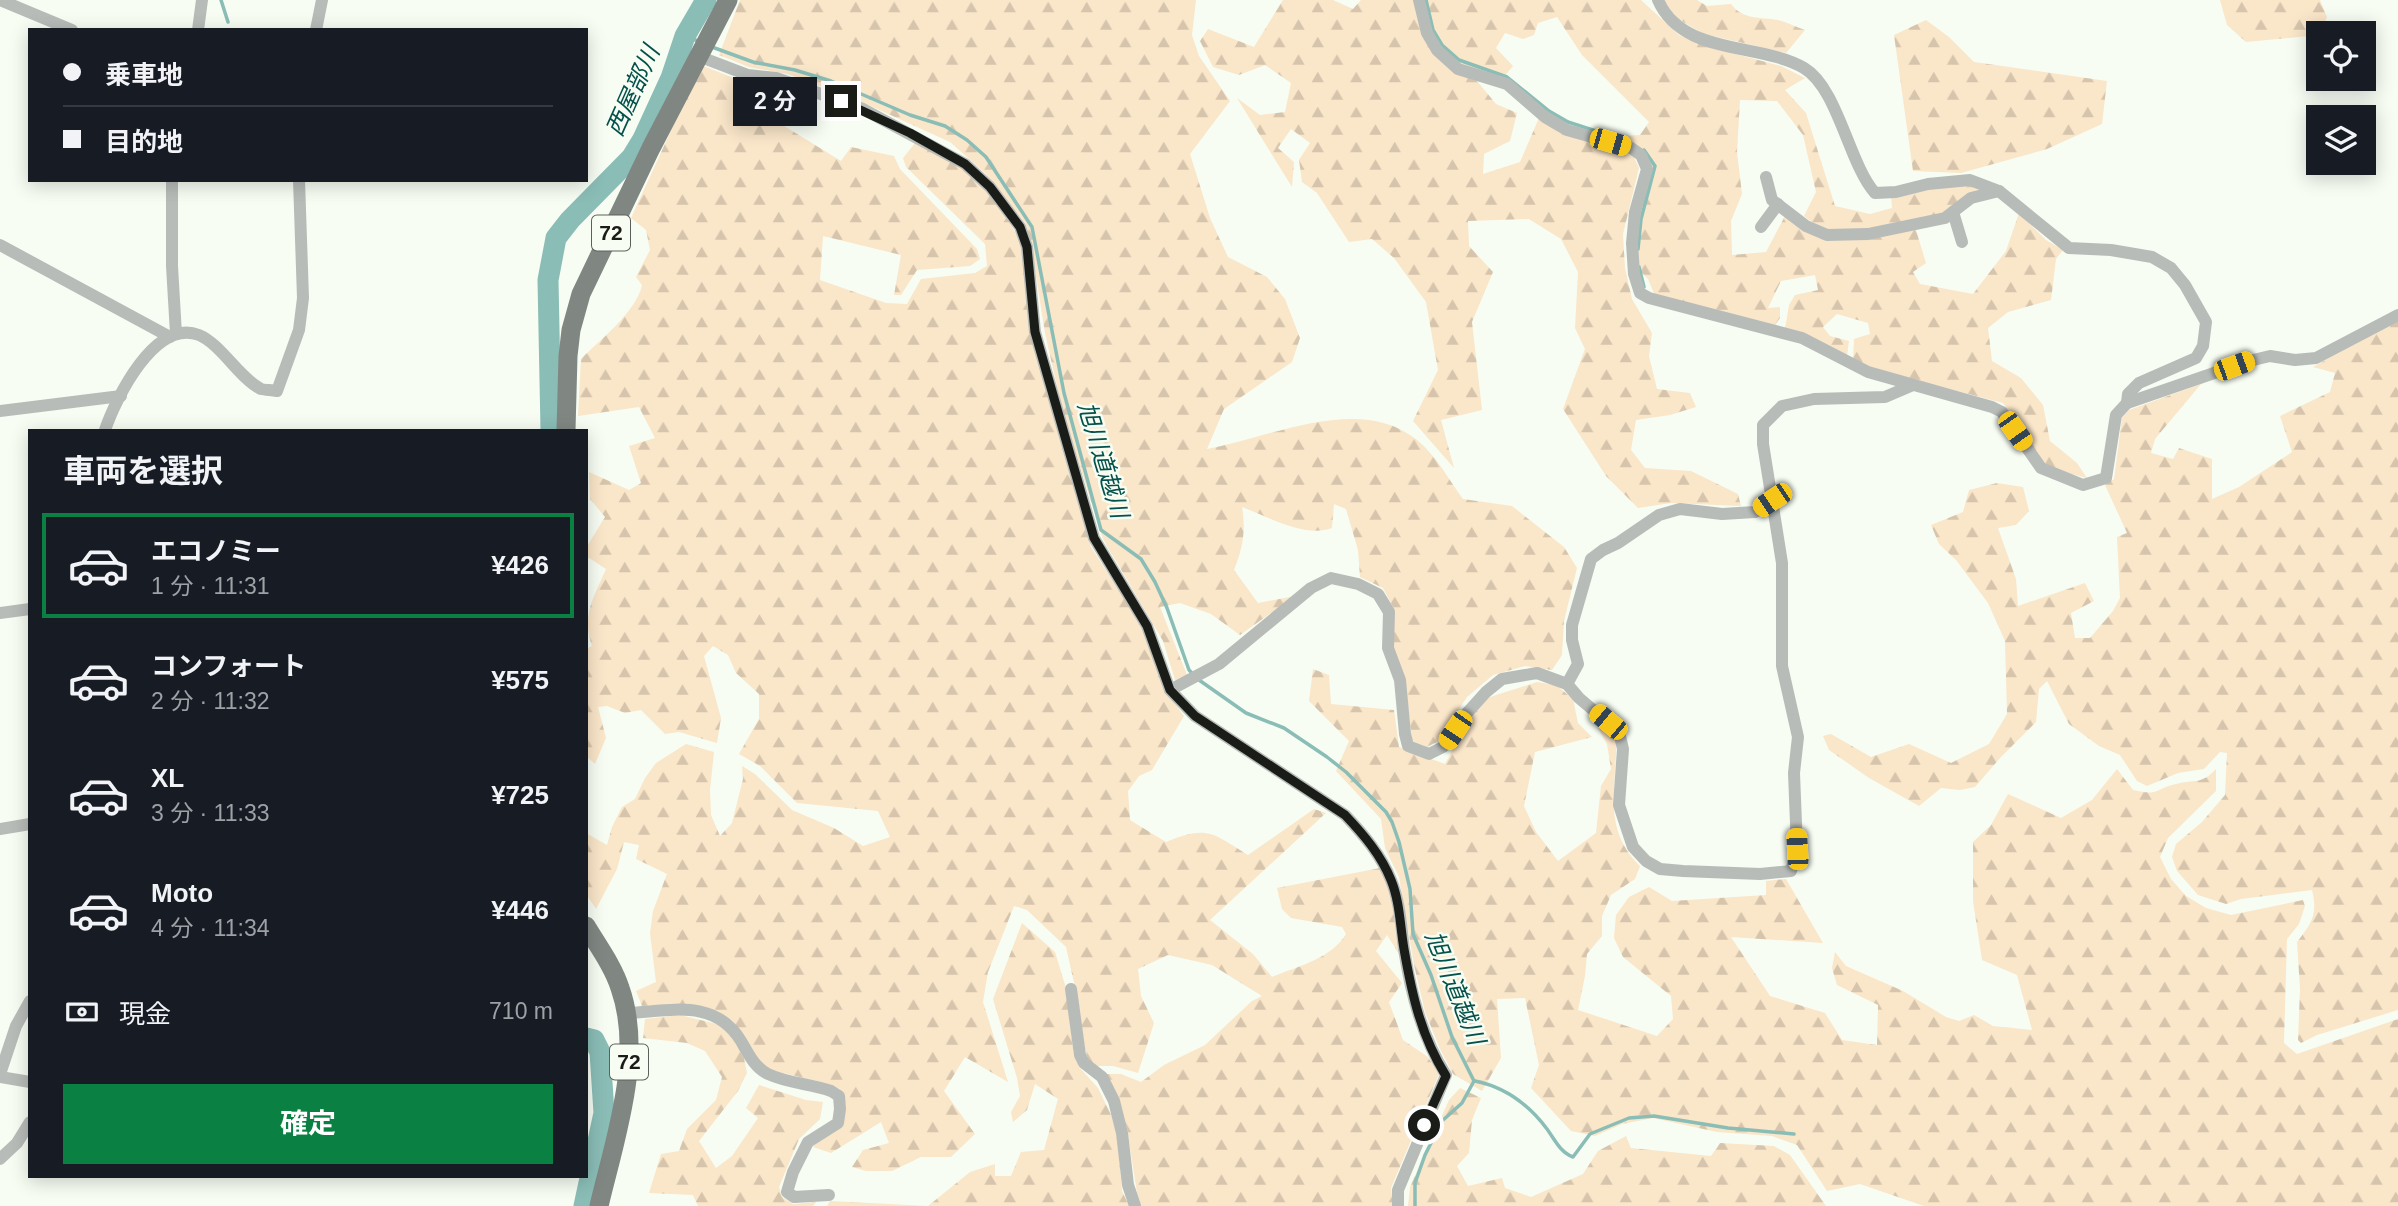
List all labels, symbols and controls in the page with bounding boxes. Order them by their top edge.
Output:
map controls [2306,21,2376,175]
button: locate [2306,21,2376,91]
water label: 西屋部川 [601,39,666,140]
text: 乗車地 [105,60,183,90]
callout: 2 分 [732,76,816,126]
route end [825,85,857,117]
text: 2 分 [754,88,796,114]
button: layers [2306,105,2376,175]
car [1587,126,1634,158]
text: 目的地 [105,127,183,157]
road number: 72 [592,216,630,250]
car [2211,349,2258,383]
water label: 旭川道越川 [1073,399,1135,524]
car [1995,408,2036,454]
text: 車両を選択 [63,453,223,489]
car [1749,480,1796,520]
icon: car [67,534,130,597]
text: エコノミー [151,536,281,566]
text: ¥426 [491,550,549,580]
text: 1 分 · 11:31 [151,573,269,599]
icon: car [67,649,130,712]
text: コンフォート [151,651,306,681]
text: ¥575 [491,665,549,695]
text: 2 分 · 11:32 [151,688,269,714]
car [1586,700,1631,744]
car [1435,707,1476,753]
text: XL [151,763,184,793]
icon: car [67,764,130,827]
text: ¥725 [491,780,549,810]
text: 3 分 · 11:33 [151,800,269,826]
car [1786,827,1809,871]
text: Moto [151,878,213,908]
icon: car [67,879,130,942]
text: ¥446 [491,895,549,925]
text: 4 分 · 11:34 [151,915,269,941]
water label: 旭川道越川 [1420,927,1492,1051]
icon: cash [63,993,101,1031]
text: 710 m [489,998,553,1024]
text: 現金 [119,999,171,1029]
road number: 72 [610,1044,648,1080]
button: 確定 [63,1084,553,1164]
route start [1408,1109,1440,1141]

